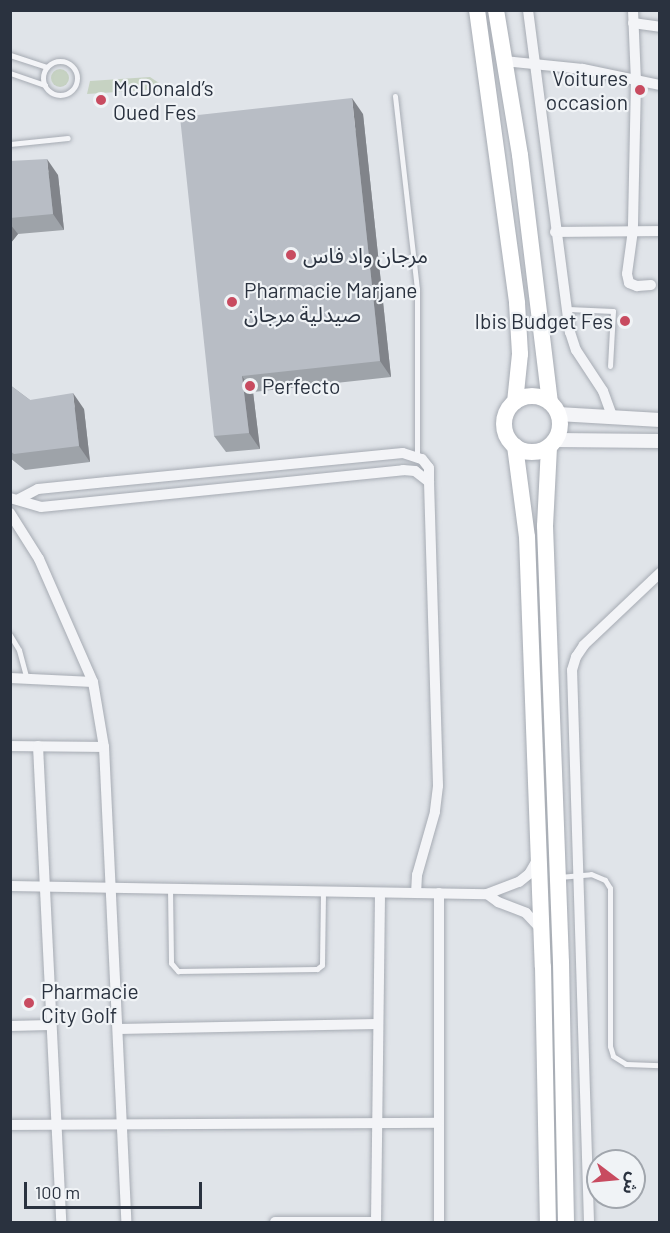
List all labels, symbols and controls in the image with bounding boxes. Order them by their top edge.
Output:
place label: Voitures occasion [546,65,628,115]
place label: McDonald’s Oued Fes [113,75,214,125]
marker: Voitures occasion [633,83,647,97]
marker: McDonald’s Oued Fes [94,93,108,107]
place label: مرجان واد فاس [303,242,428,268]
marker: مرجان واد فاس [284,248,298,262]
place label: Pharmacie Marjane صيدلية مرجان [244,277,418,327]
marker: Pharmacie Marjane صيدلية مرجان [225,295,239,309]
place label: Ibis Budget Fes [475,308,613,334]
marker: Ibis Budget Fes [618,314,632,328]
place label: Perfecto [262,373,341,399]
marker: Perfecto [243,379,257,393]
place label: Pharmacie City Golf [41,978,139,1028]
marker: Pharmacie City Golf [22,996,36,1010]
north arrow [586,1149,646,1209]
scale bar [27,1170,206,1208]
text: ش [620,1170,644,1197]
text: 100 m [35,1181,80,1203]

